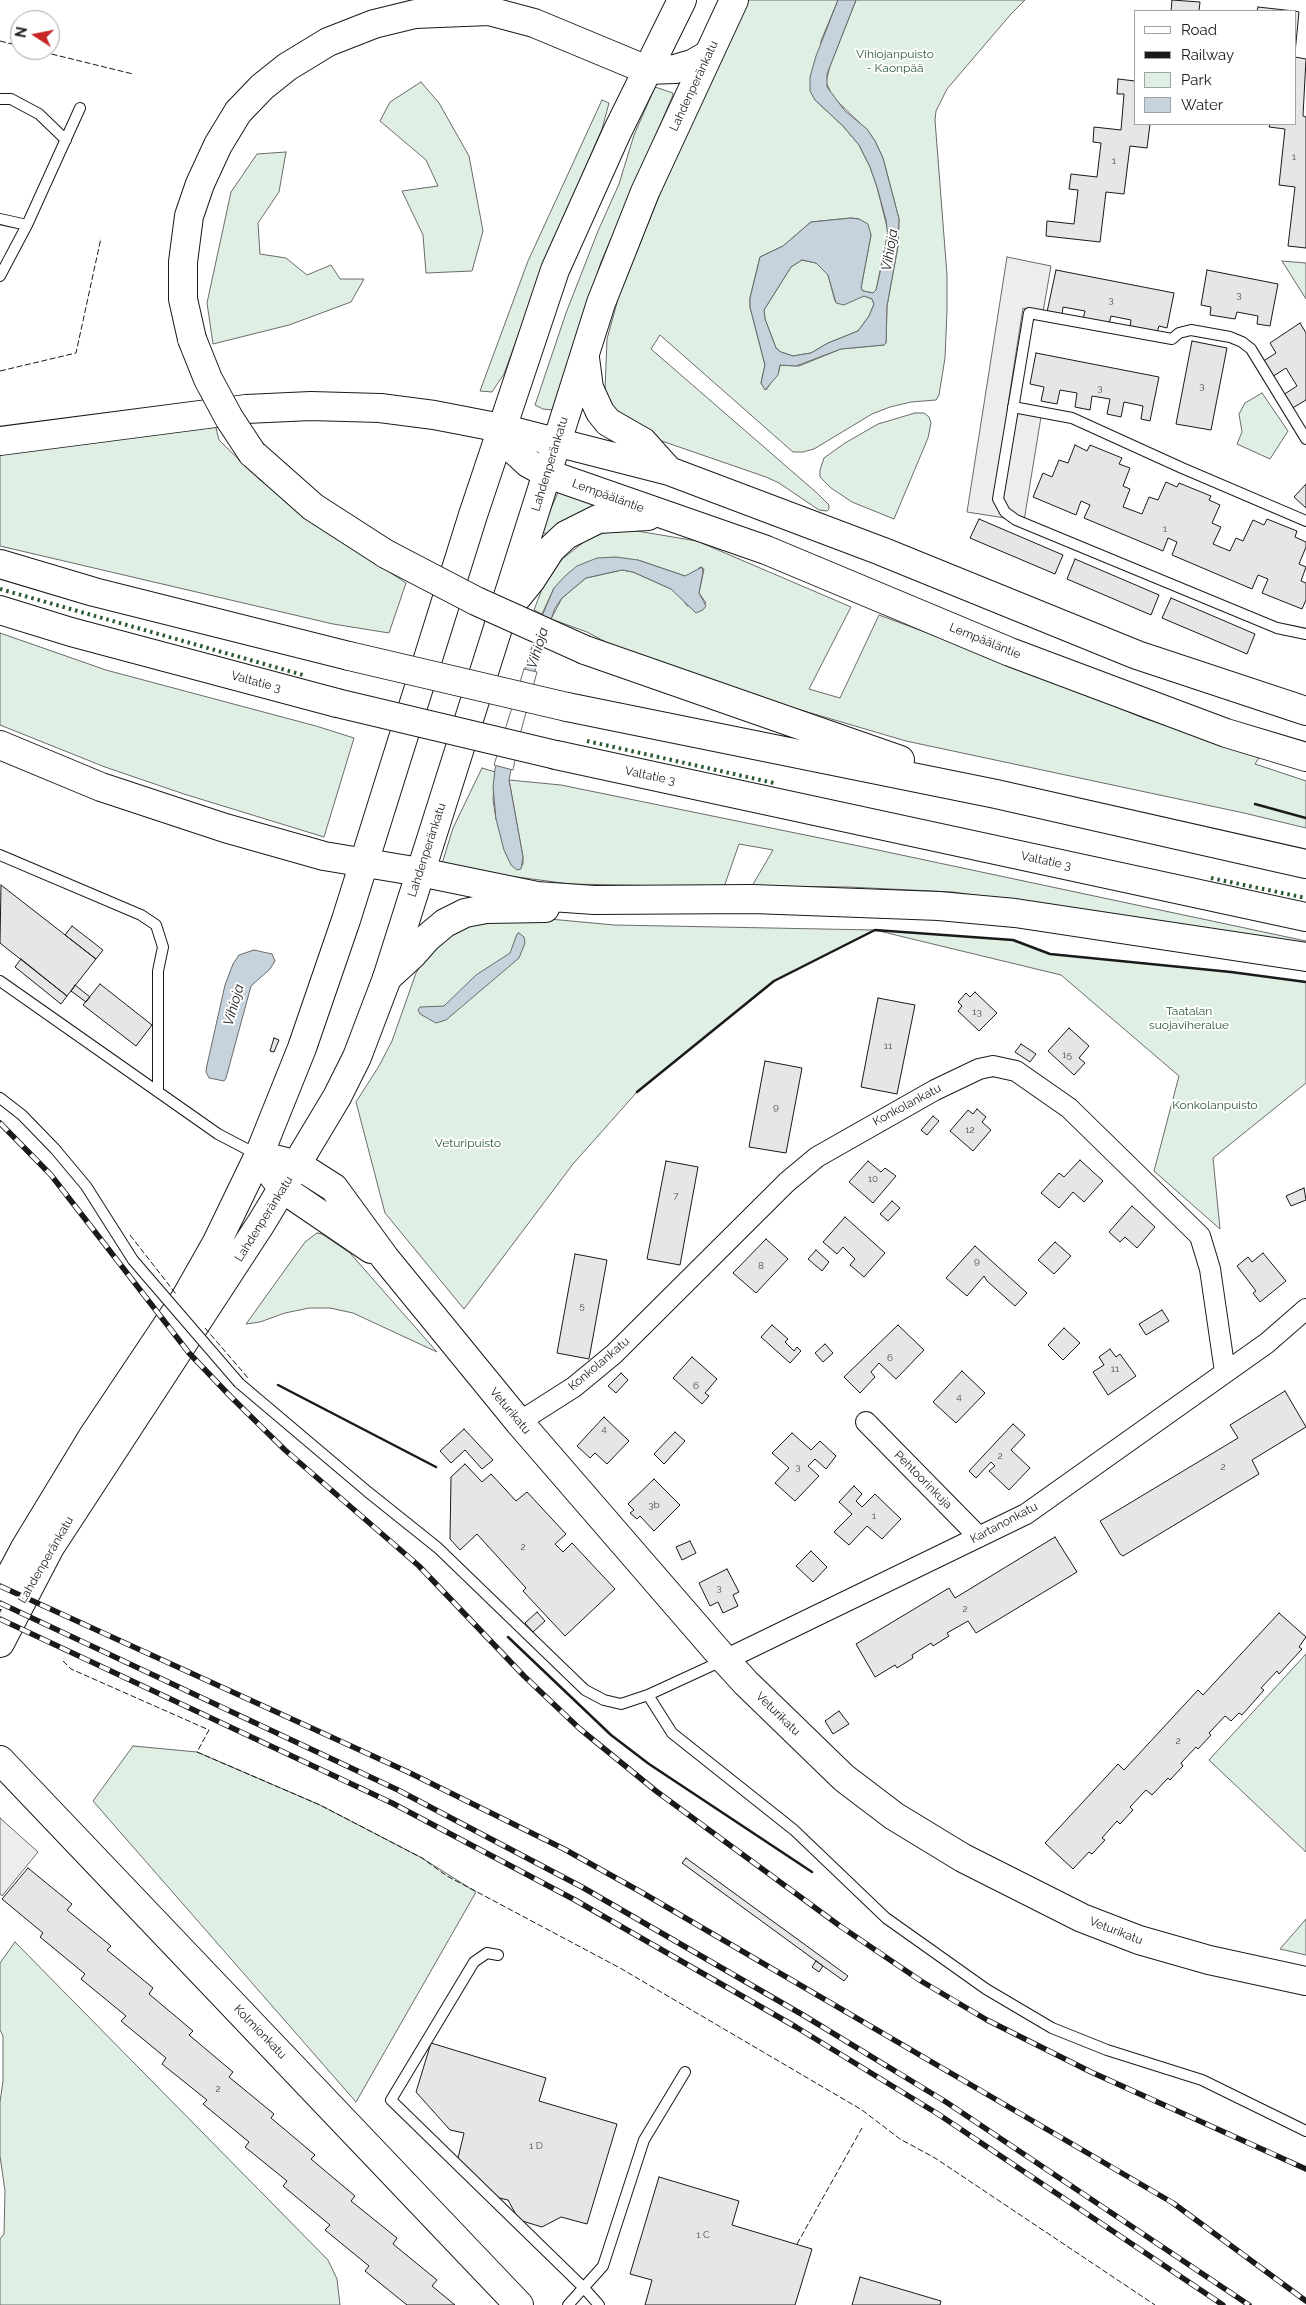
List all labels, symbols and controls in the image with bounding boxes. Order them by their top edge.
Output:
north arrow [10,10,60,60]
legend [1134,10,1296,125]
text: Road [1181,21,1217,39]
text: N [12,26,30,39]
street label: Lahdenperänkatu [667,38,721,134]
text: Railway [1181,46,1234,64]
park label: Vihiojanpuisto - Kaonpää [856,47,934,75]
text: Park [1181,71,1212,89]
text: Water [1181,96,1223,114]
house number: 1 [1292,151,1296,163]
house number: 1 [1112,155,1116,167]
water label: Vihioja [878,228,902,272]
house number: 3 [1236,289,1242,301]
house number: 3 [1108,294,1114,306]
house number: 3 [1199,380,1205,392]
house number: 3 [1097,382,1103,394]
street label: Lahdenperänkatu [529,415,571,513]
street label: Lempääläntie [570,476,646,516]
house number: 1 [1163,523,1167,535]
street label: Lempääläntie [947,620,1023,662]
water label: Vihioja [524,625,552,671]
street label: Valtatie 3 [230,668,282,696]
street label: Valtatie 3 [624,764,676,788]
street label: Lahdenperänkatu [405,801,449,899]
street label: Valtatie 3 [1020,849,1072,873]
water label: Vihioja [220,982,248,1028]
park label: Taatalan suojaviheralue [1149,1004,1229,1032]
house number: 13 [972,1006,982,1018]
house number: 11 [884,1040,892,1052]
house number: 15 [1062,1049,1072,1061]
street label: Konkolankatu [870,1081,944,1129]
park label: Konkolanpuisto [1172,1098,1258,1112]
house number: 9 [773,1101,779,1113]
house number: 12 [965,1124,975,1136]
park label: Veturipuisto [435,1136,501,1150]
house number: 10 [868,1173,878,1185]
street label: Lahdenperänkatu [232,1174,296,1264]
house number: 7 [673,1190,679,1202]
house number: 9 [974,1255,980,1267]
house number: 8 [758,1260,764,1272]
house number: 5 [579,1300,585,1312]
street label: Konkolankatu [565,1334,633,1394]
house number: 6 [887,1352,893,1364]
house number: 11 [1111,1363,1119,1375]
house number: 6 [693,1380,699,1392]
street label: Veturikatu [486,1385,534,1437]
house number: 4 [956,1391,962,1403]
house number: 4 [601,1423,607,1435]
street label: Pehtoorinkuja [891,1448,955,1512]
house number: 2 [997,1450,1003,1462]
house number: 3 [795,1461,801,1473]
house number: 2 [1220,1461,1226,1473]
house number: 3b [648,1499,660,1511]
street label: Kartanonkatu [968,1499,1040,1547]
house number: 1 [872,1510,876,1522]
street label: Lahdenperänkatu [15,1514,77,1606]
house number: 2 [520,1541,526,1553]
house number: 3 [716,1582,722,1594]
house number: 2 [962,1603,968,1615]
street label: Veturikatu [753,1689,803,1739]
house number: 2 [1175,1735,1181,1747]
street label: Veturikatu [1087,1914,1145,1948]
street label: Kolmionkatu [231,2002,289,2062]
house number: 2 [215,2083,221,2095]
house number: 1 D [529,2140,543,2152]
house number: 1 C [696,2229,710,2241]

